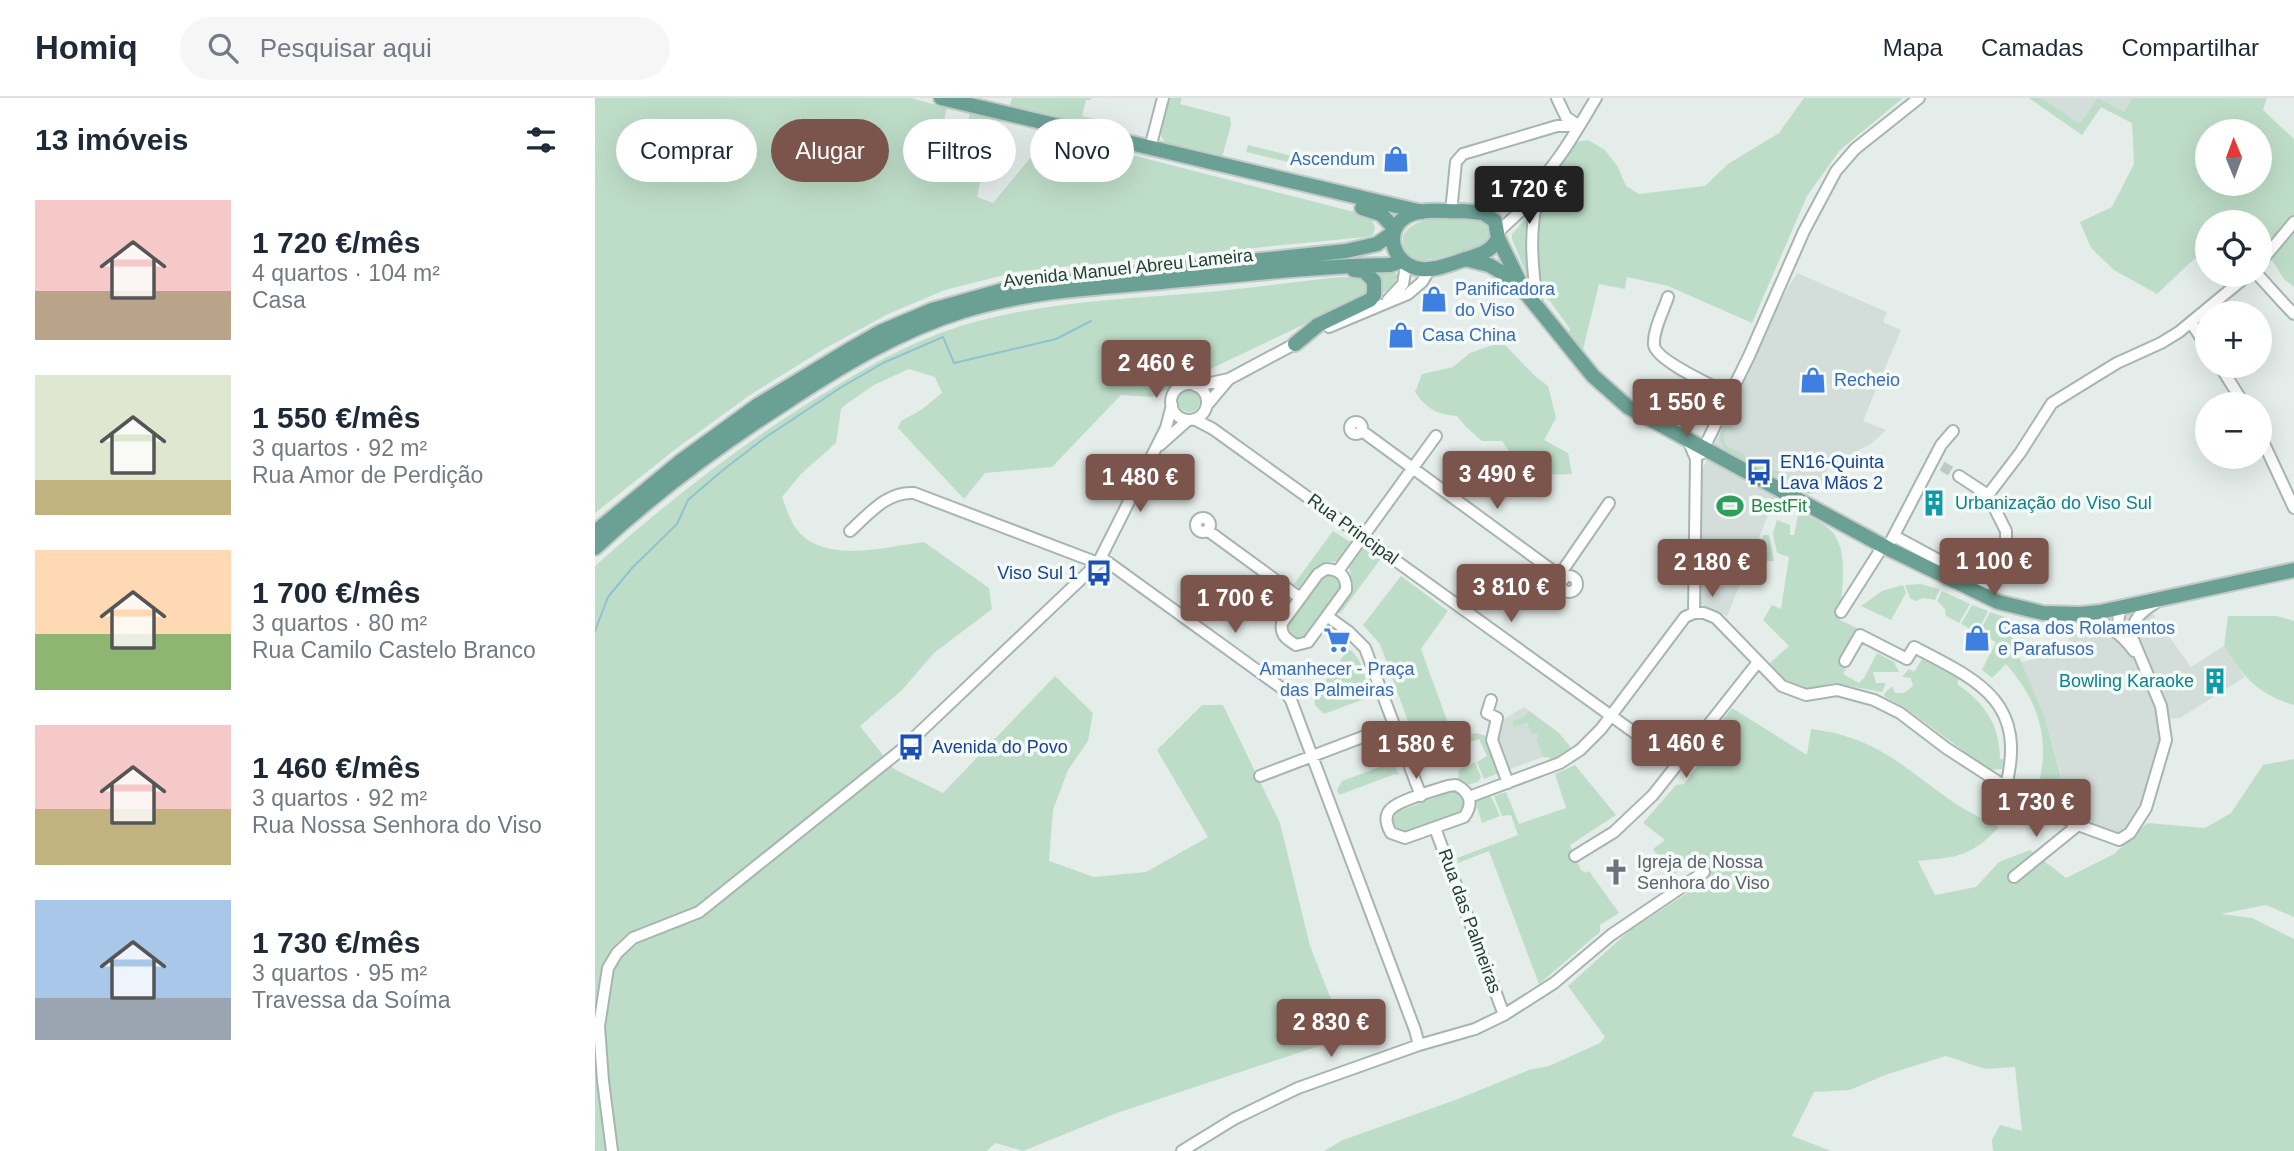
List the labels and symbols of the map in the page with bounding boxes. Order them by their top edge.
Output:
north arrow [2195,119,2271,196]
shop icon: Ascendum [1381,144,1411,174]
place label: Ascendum [1290,149,1375,169]
pin: 1 720 € [1464,166,1594,226]
street label: Avenida Manuel Abreu Lameira [1002,245,1255,291]
place label: Panificadora do Viso [1455,279,1556,320]
shop icon: Panificadora do Viso [1419,284,1449,314]
shop icon: Casa China [1386,320,1416,350]
place label: Casa China [1422,325,1517,345]
pin: 2 460 € [1091,341,1221,400]
shop icon: Recheio [1798,365,1828,395]
place label: Recheio [1834,370,1900,390]
pin: 1 550 € [1622,380,1752,439]
pin: 3 490 € [1432,452,1562,511]
place label: EN16-Quinta Lava Mãos 2 [1780,452,1885,493]
pin: 1 480 € [1075,454,1205,514]
bus stop icon: EN16-Quinta Lava Mãos 2 [1744,457,1774,487]
building icon: Urbanização do Viso Sul [1919,488,1949,518]
street label: Rua Principal [1304,489,1402,569]
sports icon: BestFit [1715,491,1745,521]
place label: Urbanização do Viso Sul [1955,493,2152,513]
place label: BestFit [1751,496,1807,516]
pin: 1 100 € [1929,538,2059,598]
pin: 2 180 € [1647,540,1777,599]
bus stop icon: Viso Sul 1 [1084,558,1114,588]
place label: Viso Sul 1 [997,563,1078,583]
pin: 3 810 € [1446,564,1576,624]
pin: 1 700 € [1170,575,1300,635]
place label: Casa dos Rolamentos e Parafusos [1998,618,2175,659]
shop icon: Casa dos Rolamentos e Parafusos [1962,623,1992,653]
supermarket icon: Amanhecer - Praça das Palmeiras [1322,625,1352,655]
place label: Amanhecer - Praça das Palmeiras [1259,659,1416,700]
building icon: Bowling Karaoke [2200,666,2230,696]
place label: Bowling Karaoke [2059,671,2194,691]
pin: 1 460 € [1621,720,1751,780]
pin: 1 580 € [1351,722,1481,781]
bus stop icon: Avenida do Povo [896,732,926,762]
place label: Avenida do Povo [932,737,1068,757]
pin: 1 730 € [1971,780,2101,839]
street label: Rua das Palmeiras [1435,846,1505,996]
place label: Igreja de Nossa Senhora do Viso [1637,852,1770,893]
church icon: Igreja de Nossa Senhora do Viso [1601,857,1631,887]
pin: 2 830 € [1266,1000,1396,1059]

